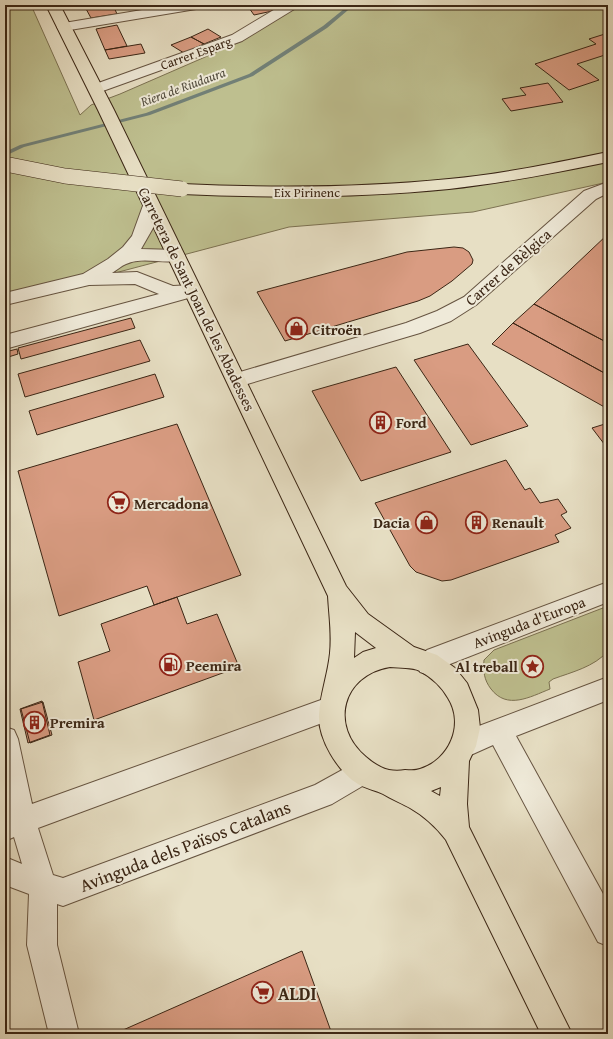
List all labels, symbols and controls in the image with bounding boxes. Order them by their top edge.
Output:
street label: Carrer Esparg [158,31,235,75]
water label: Riera de Riudaura [137,63,228,111]
street label: Carretera de Sant Joan de les Abadesses [133,183,261,415]
street label: Eix Pirinenc [274,183,340,202]
street label: Carrer de Bèlgica [461,224,555,310]
shop icon: Citroën [283,316,309,342]
place label: Citroën [312,319,362,340]
building icon: Ford [367,409,393,435]
place label: Ford [396,412,427,433]
supermarket icon: Mercadona [106,490,132,516]
place label: Mercadona [134,493,209,514]
shop icon: Dacia [413,509,439,535]
building icon: Renault [463,509,489,535]
place label: Dacia [373,512,410,533]
place label: Renault [492,512,544,533]
street label: Avinguda d'Europa [470,591,588,653]
fuel station icon: Peemira [157,652,183,678]
place icon: Al treball [520,653,546,679]
place label: Peemira [186,655,242,676]
place label: Al treball [456,656,518,677]
building icon: Premira [22,709,48,735]
place label: Premira [50,712,105,733]
street label: Avinguda dels Països Catalans [76,793,294,899]
supermarket icon: ALDI [249,980,275,1006]
place label: ALDI [278,980,317,1007]

